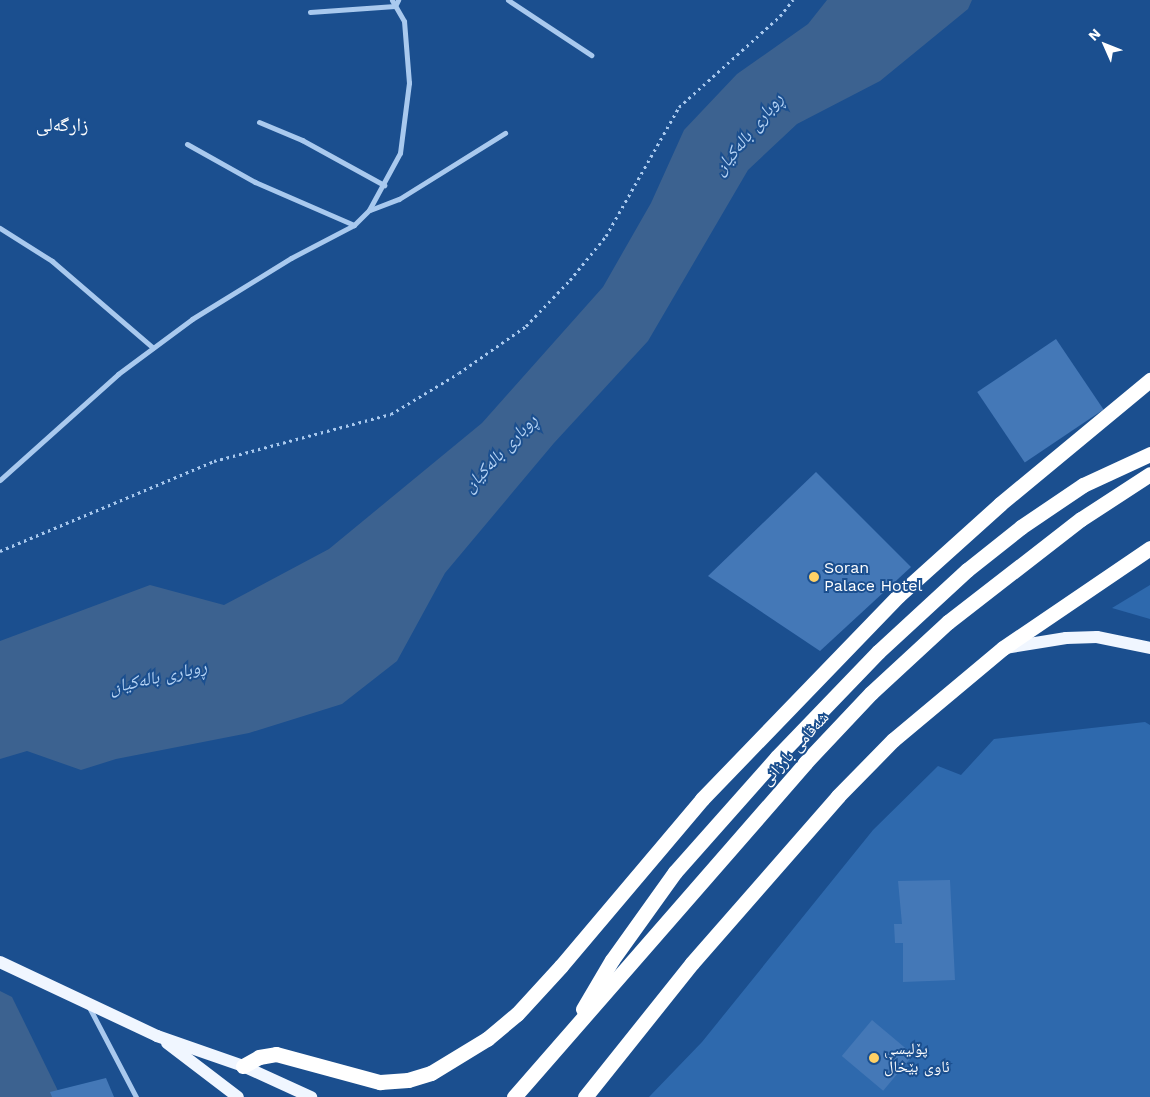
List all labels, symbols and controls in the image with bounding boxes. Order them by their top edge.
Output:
north arrow [1080,20,1130,70]
text: N [1085,25,1104,44]
water label: ڕوباری بالەکیان [708,89,788,179]
district label: زارگەلی [36,114,88,136]
water label: ڕوباری بالەکیان [458,409,542,497]
place label: Soran Palace Hotel [824,558,922,596]
marker: Soran Palace Hotel [808,571,820,583]
water label: ڕوباری بالەکیان [107,655,209,699]
street label: شەقامی بارزانی [757,708,833,790]
place label: پۆلیسی ئاوی بێخاڵ [884,1039,950,1077]
marker: پۆلیسی ئاوی بێخاڵ [868,1052,880,1064]

